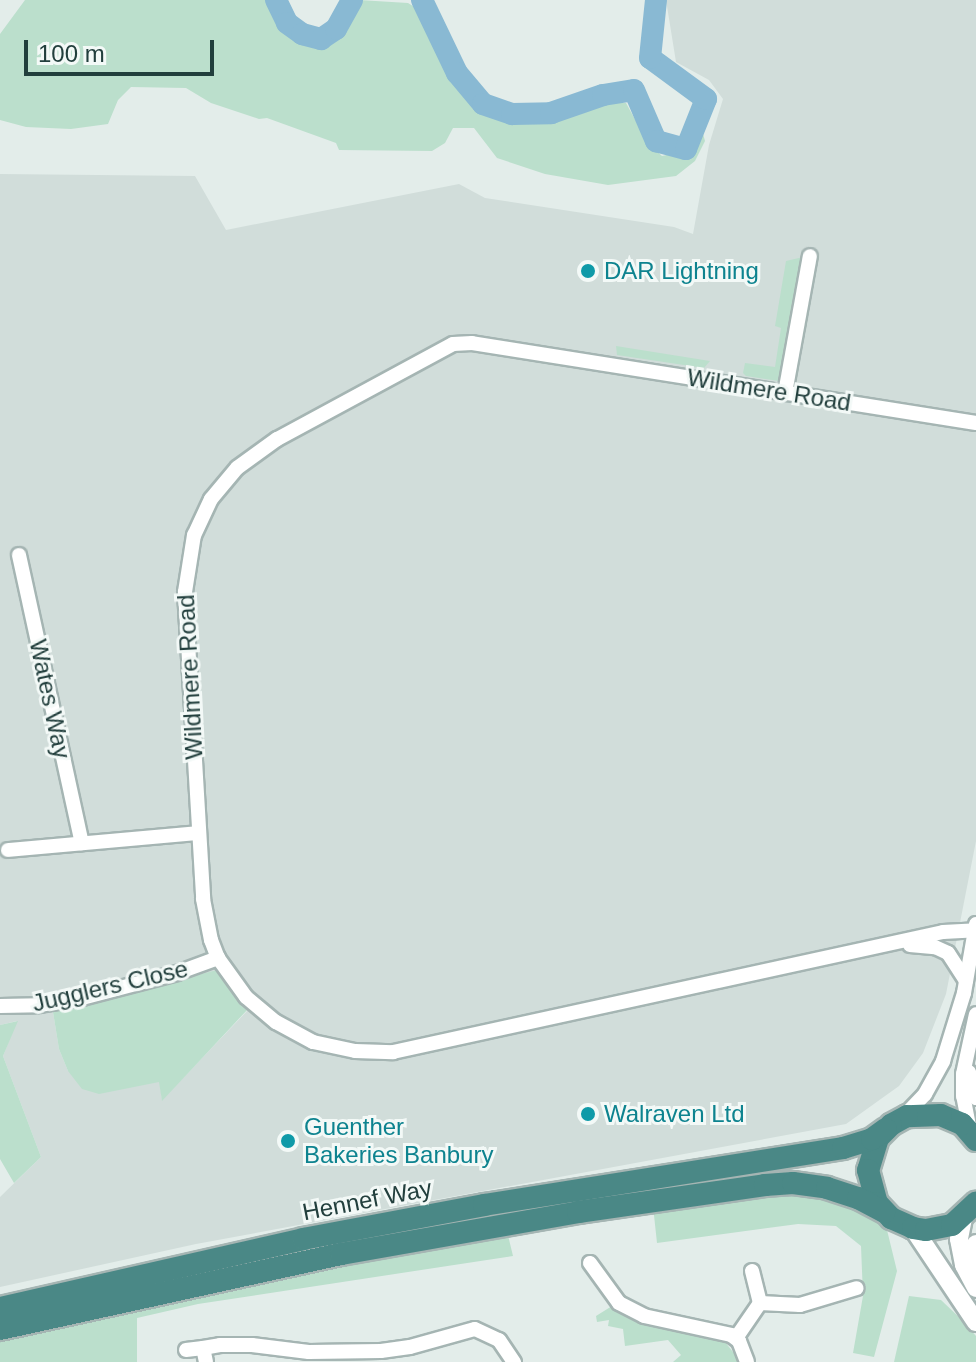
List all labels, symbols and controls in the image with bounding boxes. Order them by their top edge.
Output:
scale bar [28,24,218,74]
text: 100 m [38,40,105,67]
place label: DAR Lightning [604,257,759,285]
marker: DAR Lightning [579,262,597,280]
street label: Wildmere Road [685,363,853,417]
street label: Wildmere Road [171,594,209,760]
street label: Wates Way [23,637,77,761]
street label: Jugglers Close [29,954,191,1018]
place label: Walraven Ltd [604,1100,745,1128]
marker: Walraven Ltd [579,1105,597,1123]
place label: Guenther Bakeries Banbury [304,1113,493,1169]
marker: Guenther Bakeries Banbury [279,1132,297,1150]
street label: Hennef Way [300,1173,434,1227]

